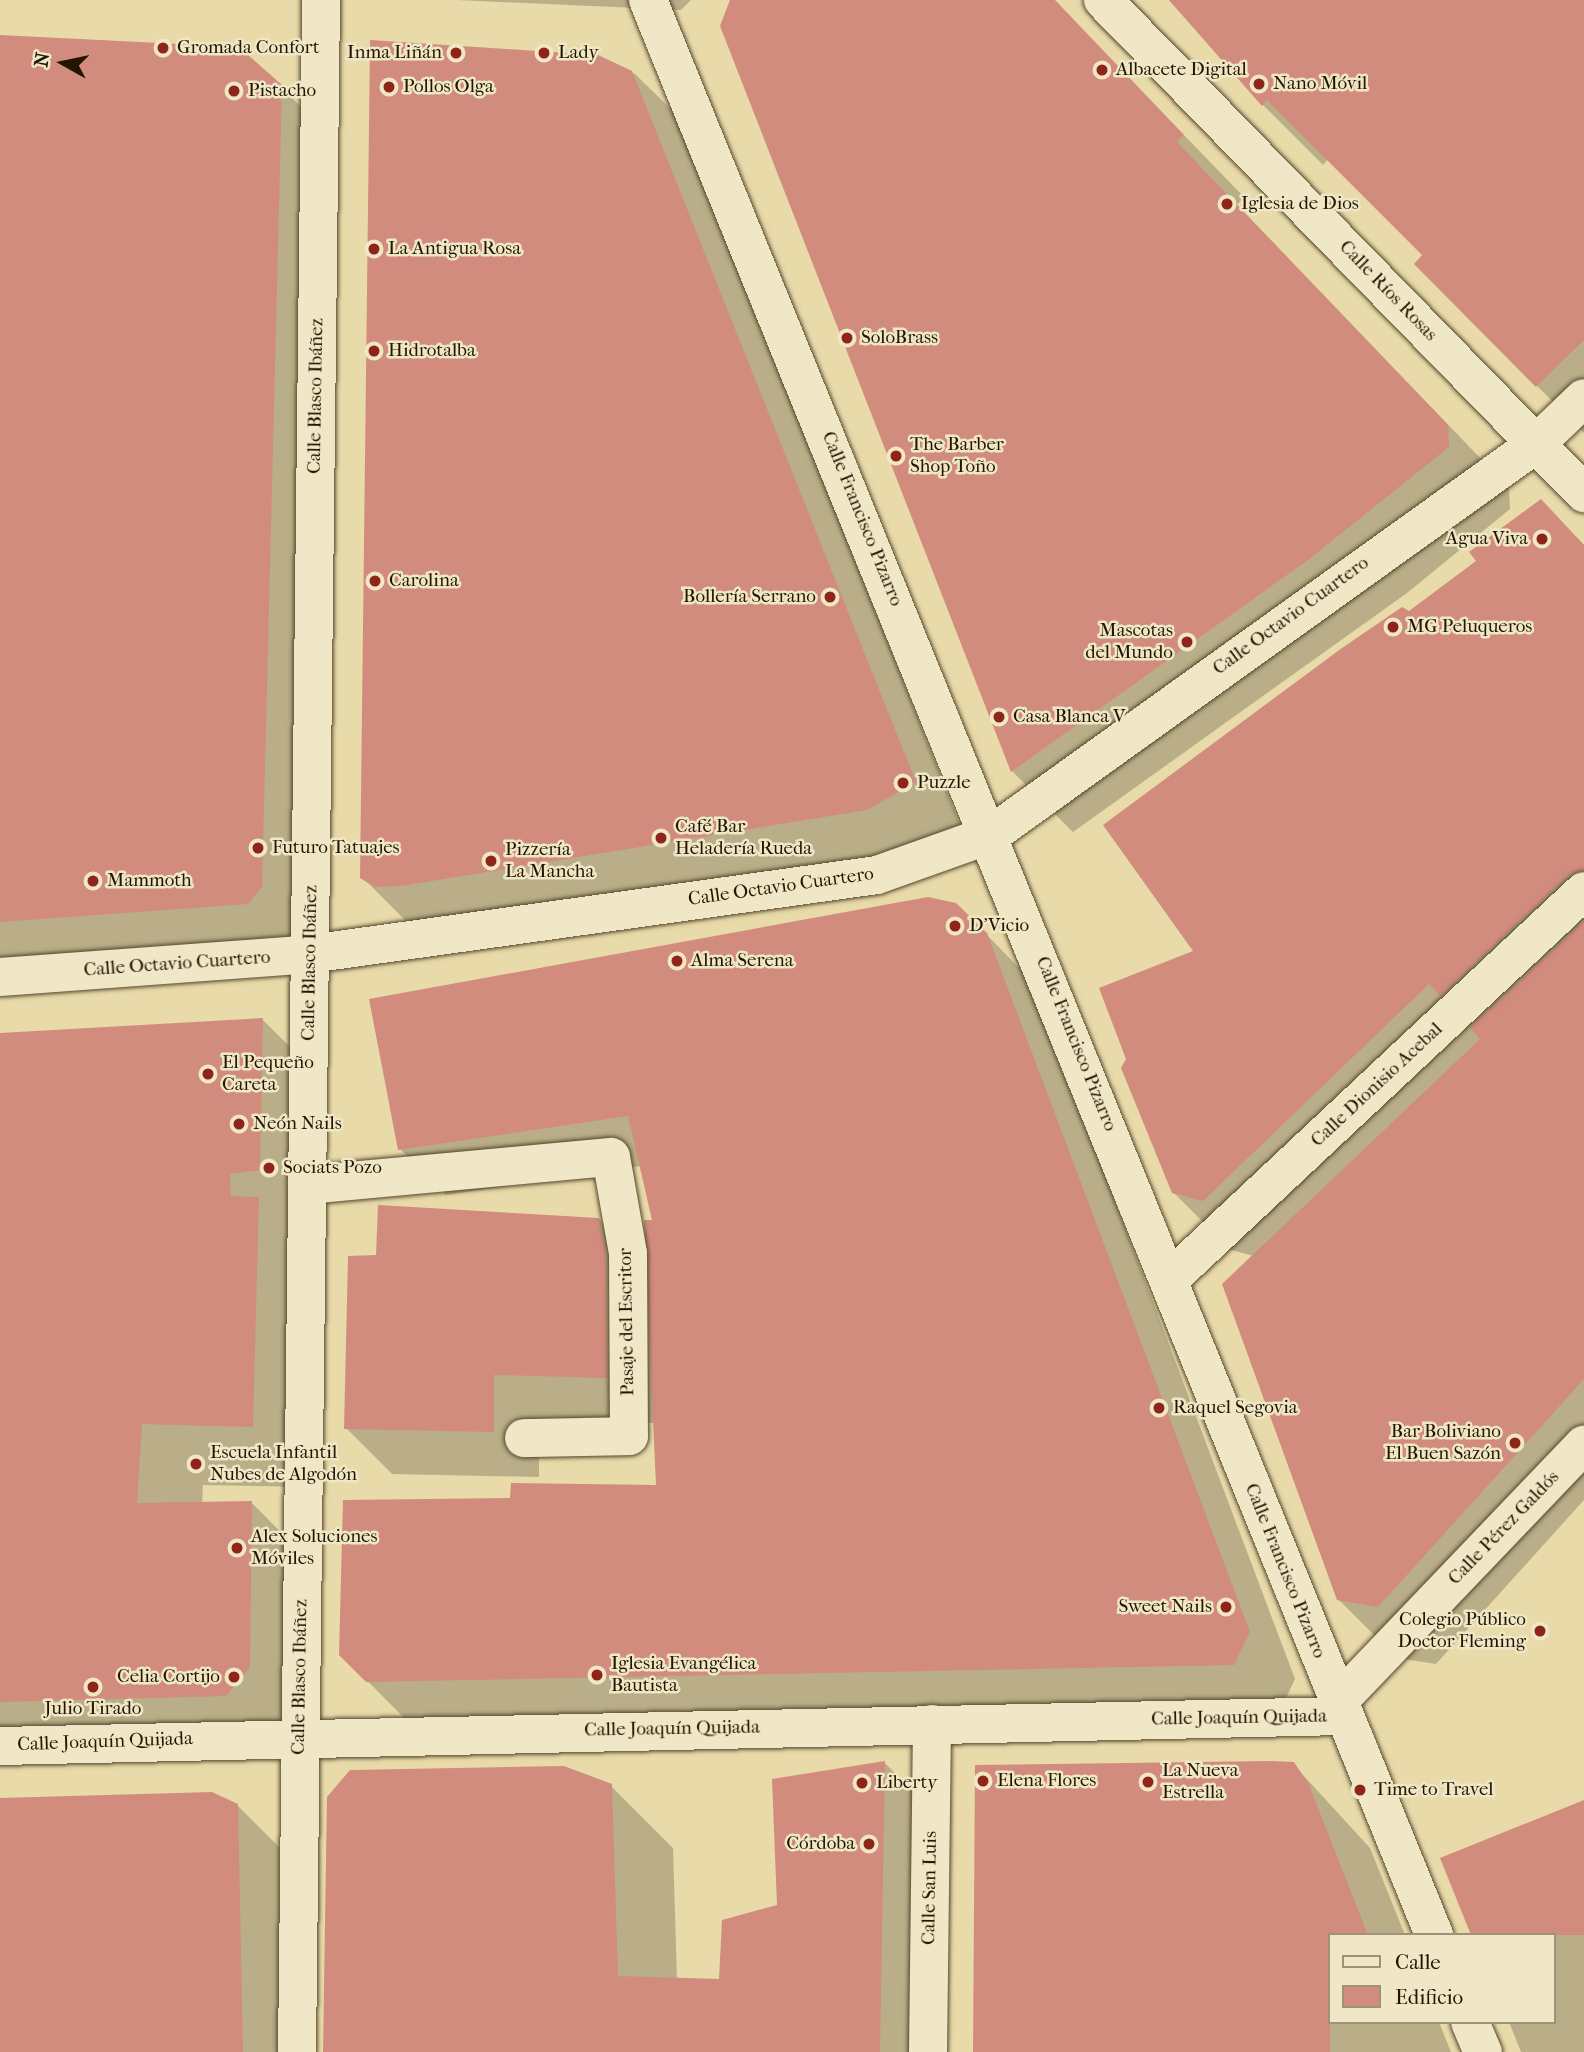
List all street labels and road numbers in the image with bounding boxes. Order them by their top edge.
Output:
street label: Calle Ríos Rosas [1334,236,1442,346]
street label: Calle Blasco Ibáñez [303,318,329,474]
street label: Calle Francisco Pizarro [817,428,907,610]
street label: Calle Octavio Cuartero [1209,552,1373,680]
street label: Calle Octavio Cuartero [687,863,875,911]
street label: Calle Blasco Ibáñez [297,885,323,1041]
street label: Calle Octavio Cuartero [83,946,271,982]
street label: Calle Francisco Pizarro [1031,953,1121,1135]
street label: Calle Dionisio Acebal [1306,1018,1448,1152]
street label: Pasaje del Escritor [614,1248,640,1396]
street label: Calle Pérez Galdós [1444,1466,1564,1590]
street label: Calle Francisco Pizarro [1240,1480,1330,1662]
street label: Calle Blasco Ibáñez [287,1599,313,1755]
street label: Calle Joaquín Quijada [1151,1705,1327,1731]
street label: Calle Joaquín Quijada [584,1716,760,1742]
street label: Calle Joaquín Quijada [17,1728,193,1756]
street label: Calle San Luis [918,1831,942,1945]

